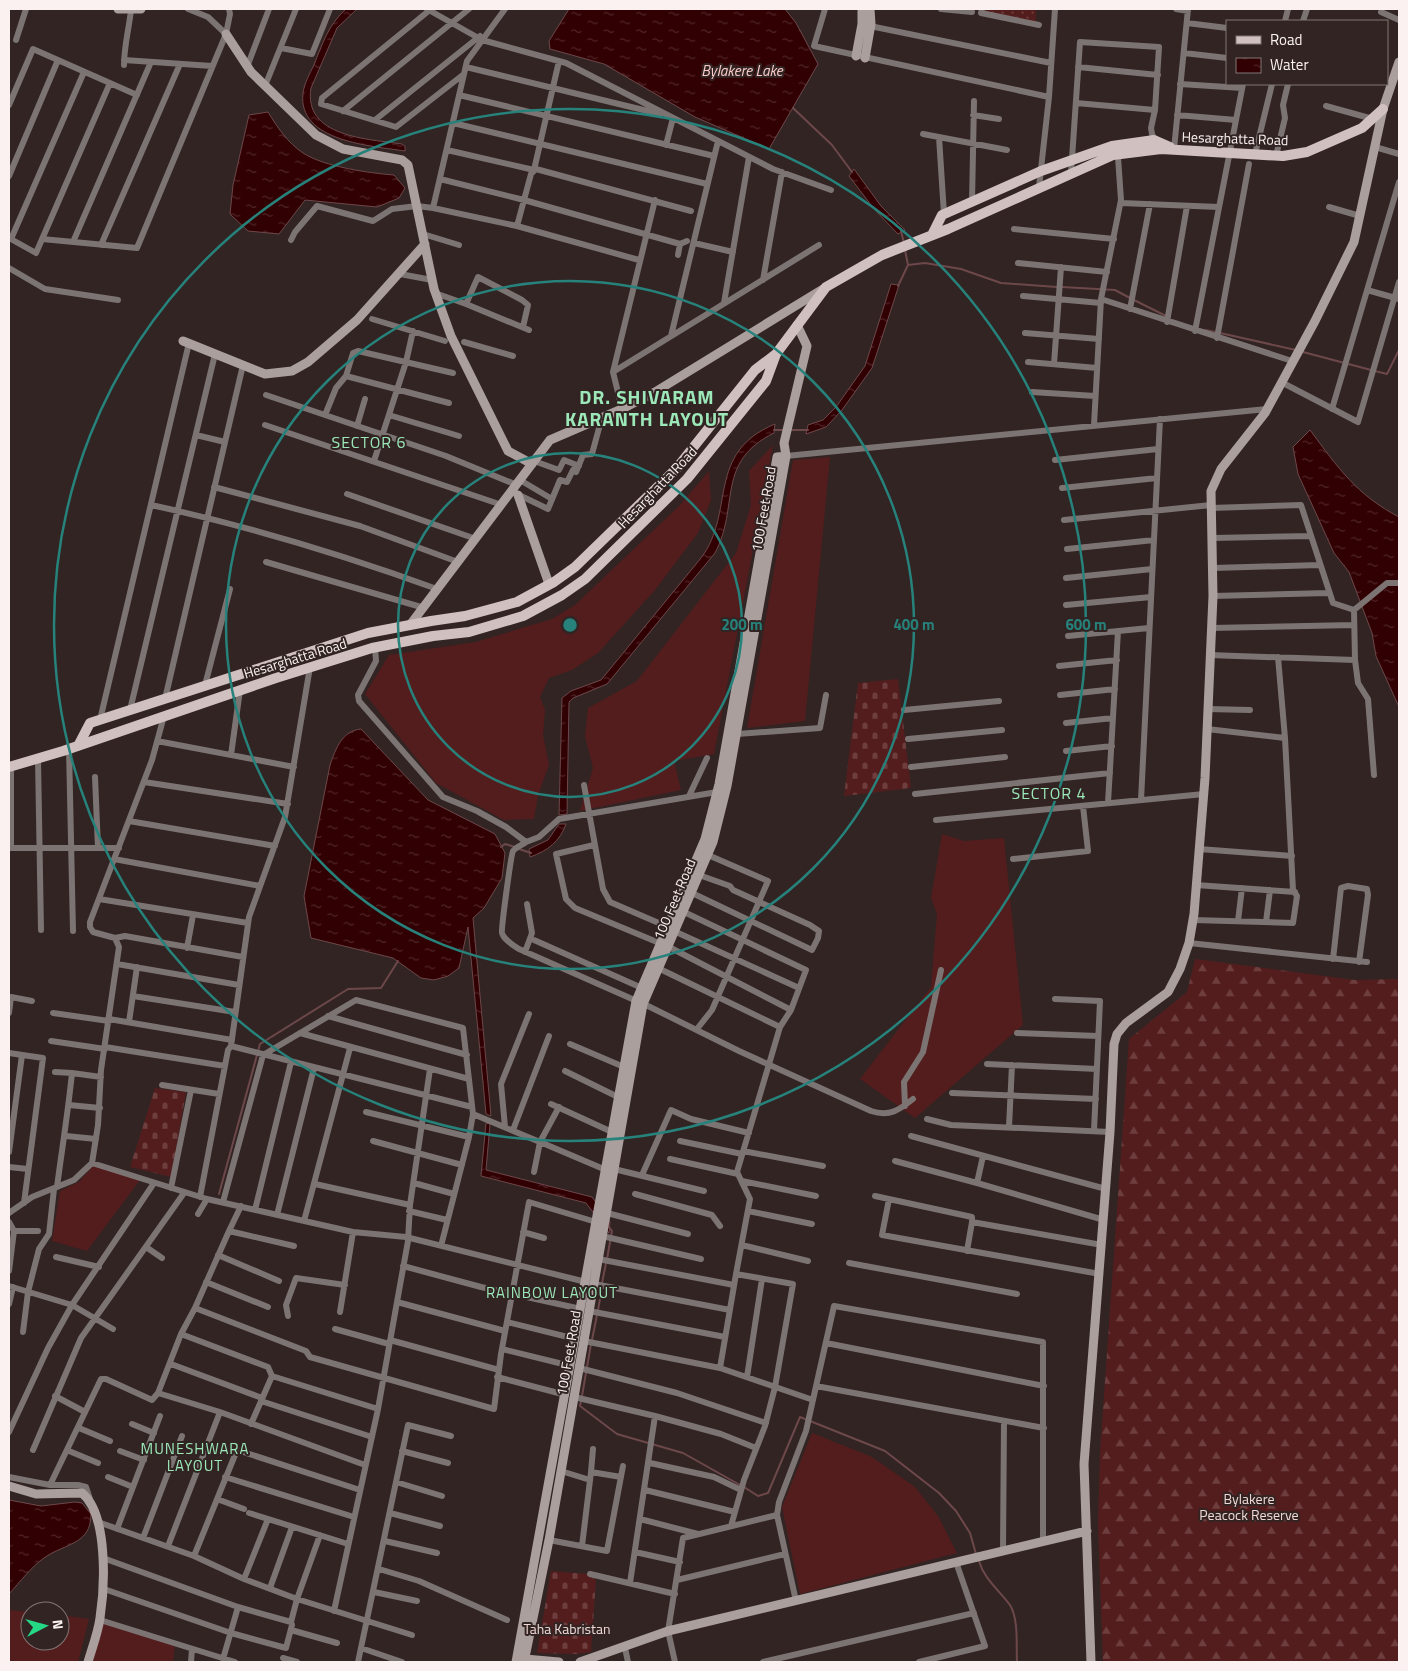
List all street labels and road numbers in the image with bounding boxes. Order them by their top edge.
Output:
street label: Hesarghatta Road [1181,126,1289,150]
street label: Hesarghatta Road [612,441,702,533]
street label: 100 Feet Road [745,465,781,553]
street label: Hesarghatta Road [241,632,349,684]
street label: 100 Feet Road [648,855,700,943]
street label: 100 Feet Road [550,1309,586,1397]

